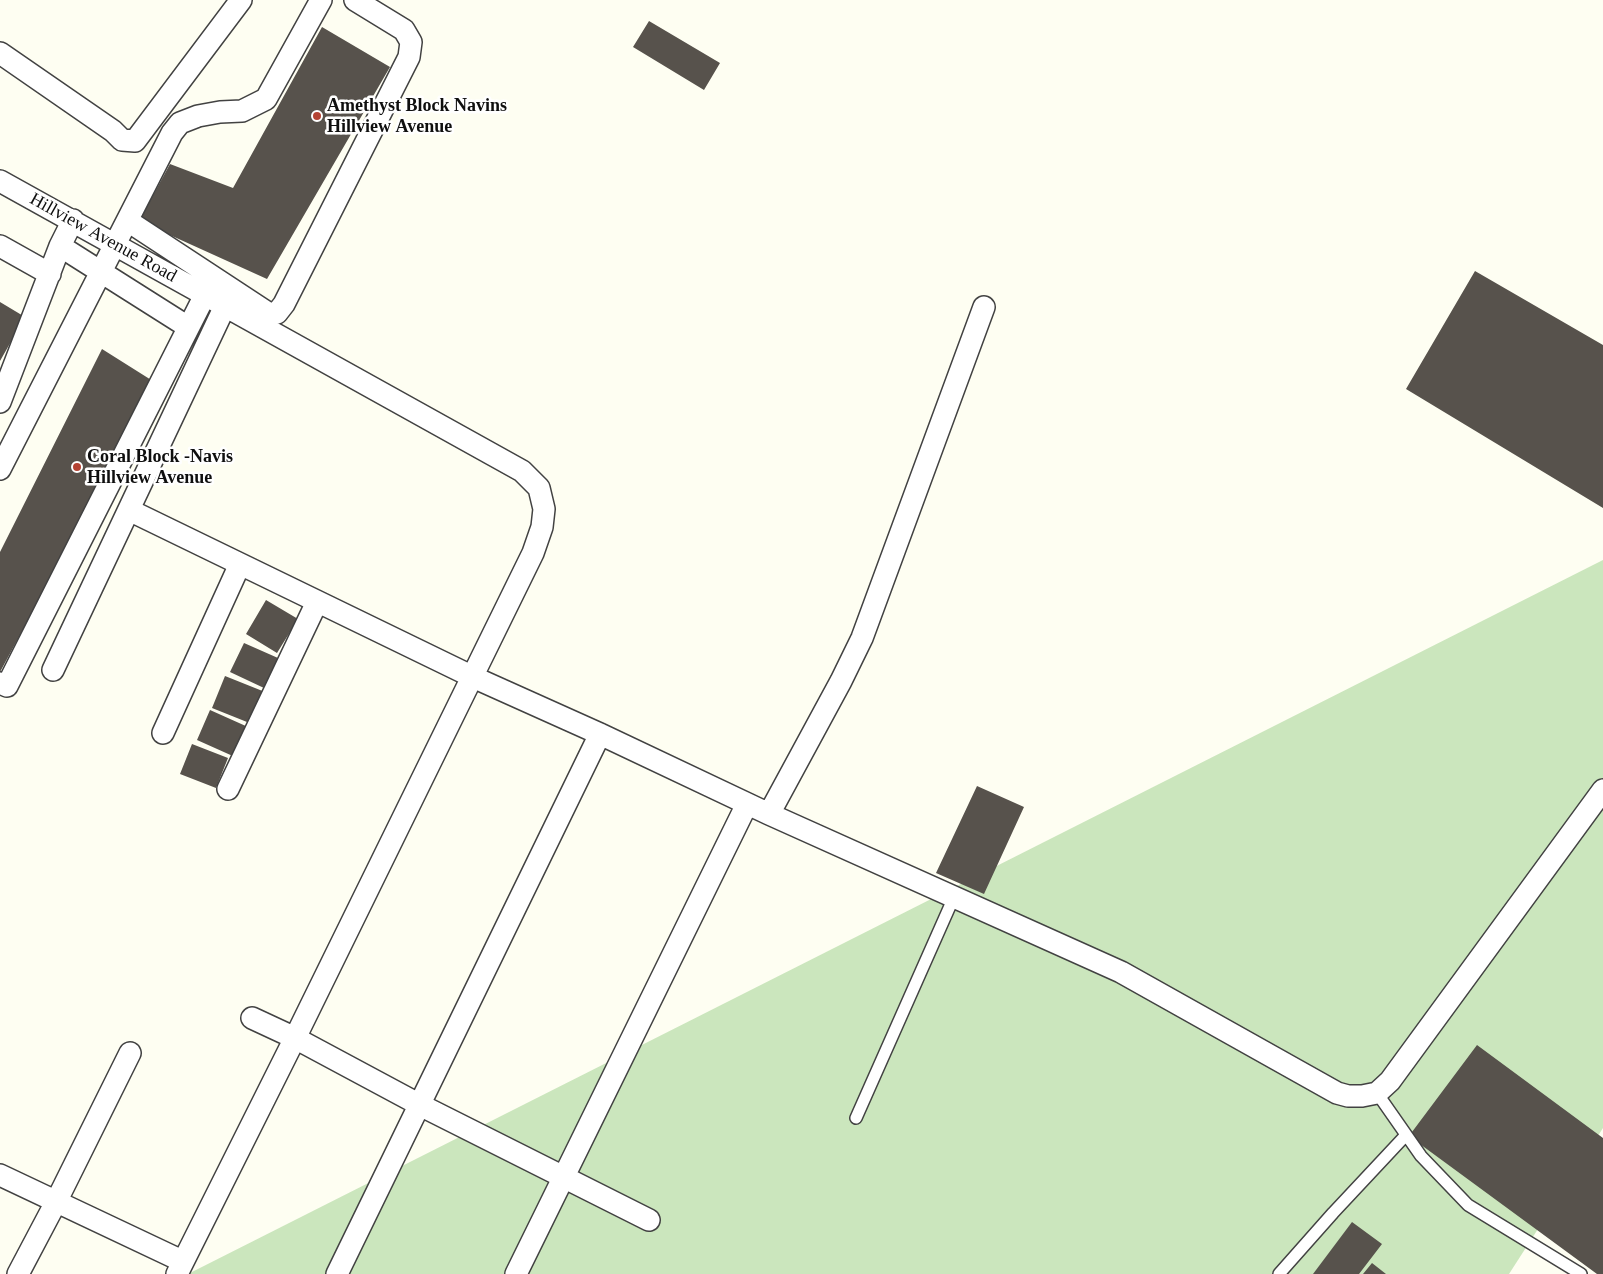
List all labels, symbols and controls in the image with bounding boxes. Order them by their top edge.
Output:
place label: Amethyst Block Navins Hillview Avenue [327,95,507,138]
marker: Amethyst Block Navins Hillview Avenue [311,110,323,122]
street label: Hillview Avenue Road [26,189,180,287]
place label: Coral Block -Navis Hillview Avenue [87,446,233,488]
marker: Coral Block -Navis Hillview Avenue [71,461,83,473]

